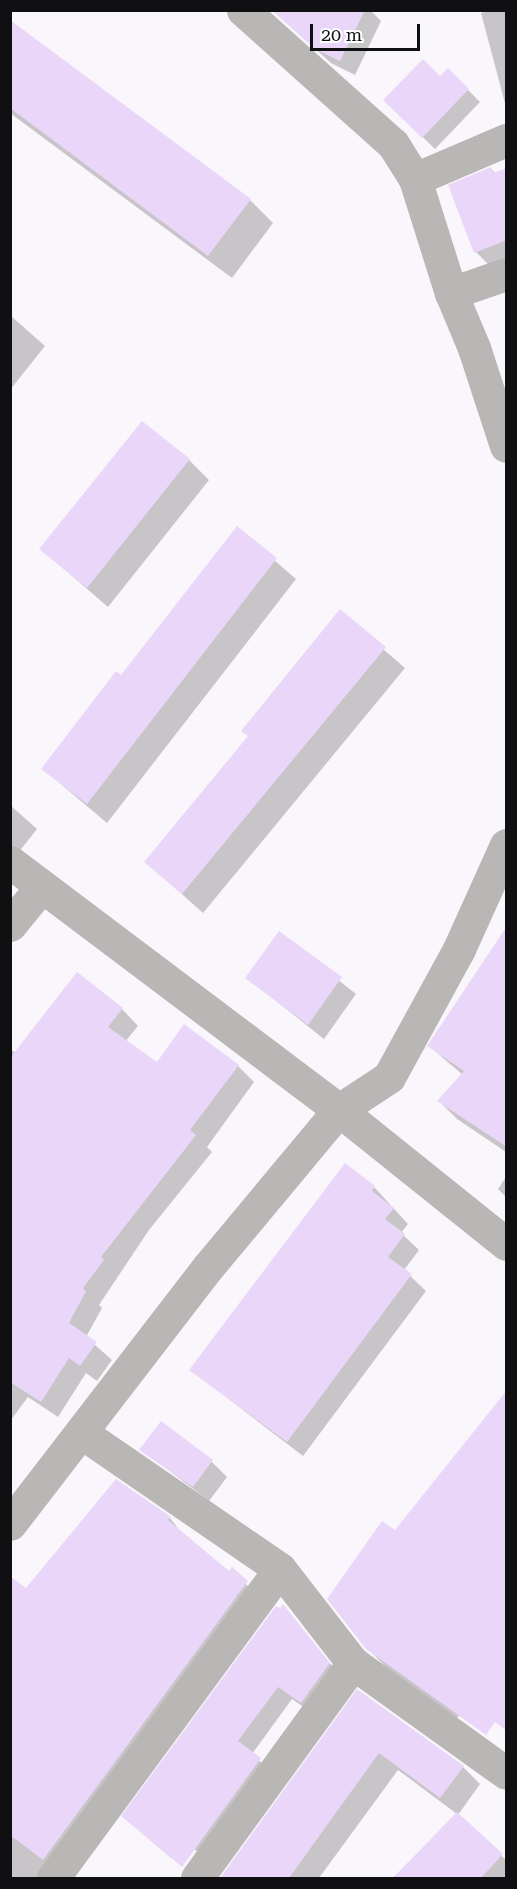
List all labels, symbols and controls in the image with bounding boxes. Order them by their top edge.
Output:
scale bar [313,12,422,50]
text: 20 m [321,24,362,45]

